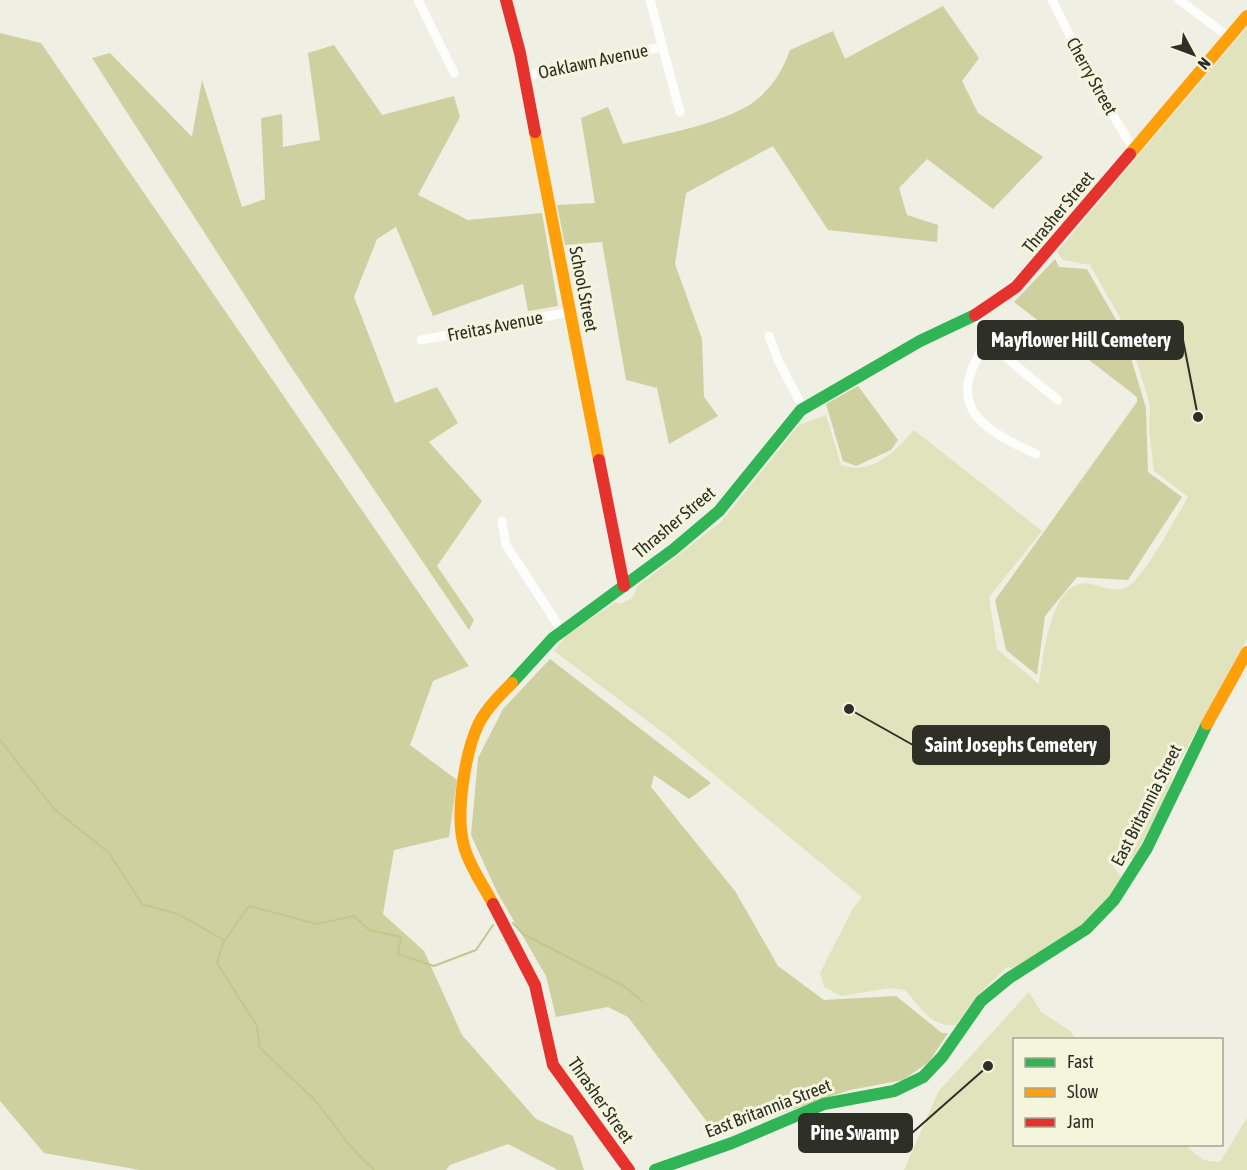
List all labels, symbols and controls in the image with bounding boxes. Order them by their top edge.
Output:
north arrow [1163,24,1223,84]
street label: Cherry Street [1062,34,1122,118]
street label: Oaklawn Avenue [536,39,650,83]
text: N [1194,54,1214,73]
street label: Thrasher Street [1018,167,1098,257]
street label: School Street [565,244,603,334]
street label: Freitas Avenue [446,306,544,346]
callout: Mayflower Hill Cemetery [978,321,1183,359]
text: Mayflower Hill Cemetery [991,328,1172,351]
street label: Thrasher Street [629,482,719,562]
callout: Saint Josephs Cemetery [913,726,1109,764]
text: Saint Josephs Cemetery [925,733,1098,756]
street label: East Britannia Street [1106,741,1186,869]
legend [1013,1038,1223,1146]
text: Fast [1067,1051,1094,1072]
street label: Thrasher Street [564,1053,638,1147]
street label: East Britannia Street [702,1074,834,1142]
text: Slow [1067,1081,1098,1102]
text: Jam [1067,1111,1094,1132]
callout: Pine Swamp [799,1114,912,1152]
text: Pine Swamp [811,1121,899,1144]

